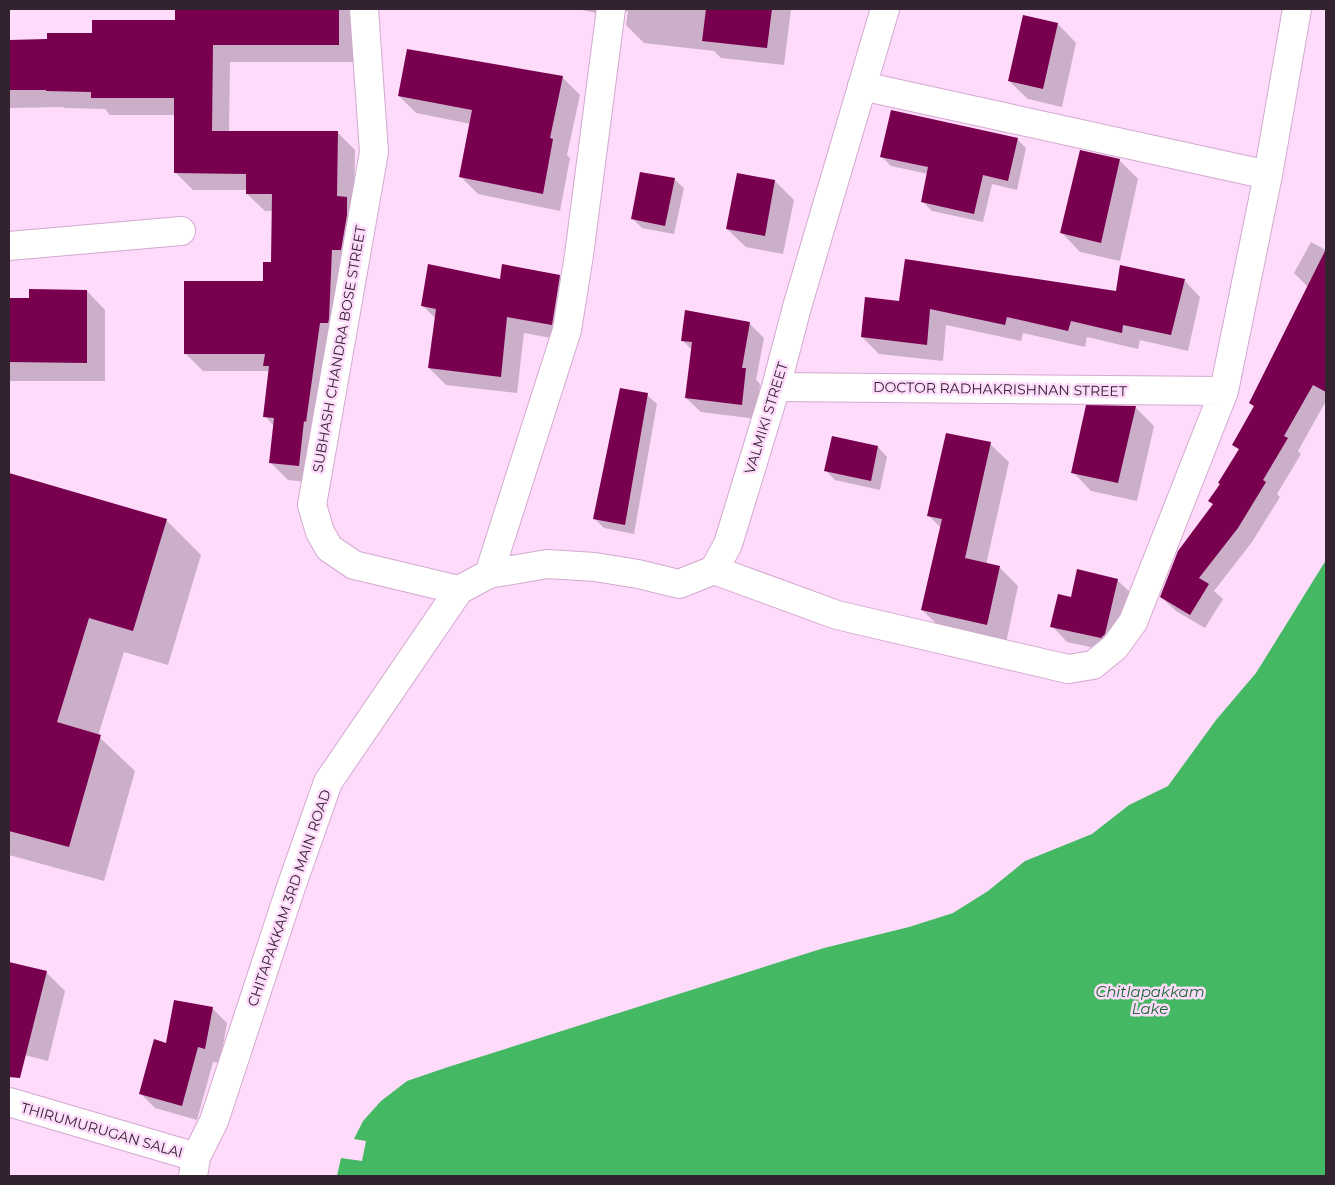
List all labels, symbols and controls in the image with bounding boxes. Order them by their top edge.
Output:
street label: SUBHASH CHANDRA BOSE STREET [308,224,370,474]
street label: VALMIKI STREET [740,360,792,476]
street label: DOCTOR RADHAKRISHNAN STREET [873,378,1127,400]
street label: CHITAPAKKAM 3RD MAIN ROAD [243,787,335,1009]
water label: Chitlapakkam Lake [1095,982,1205,1018]
street label: THIRUMURUGAN SALAI [19,1098,185,1162]

